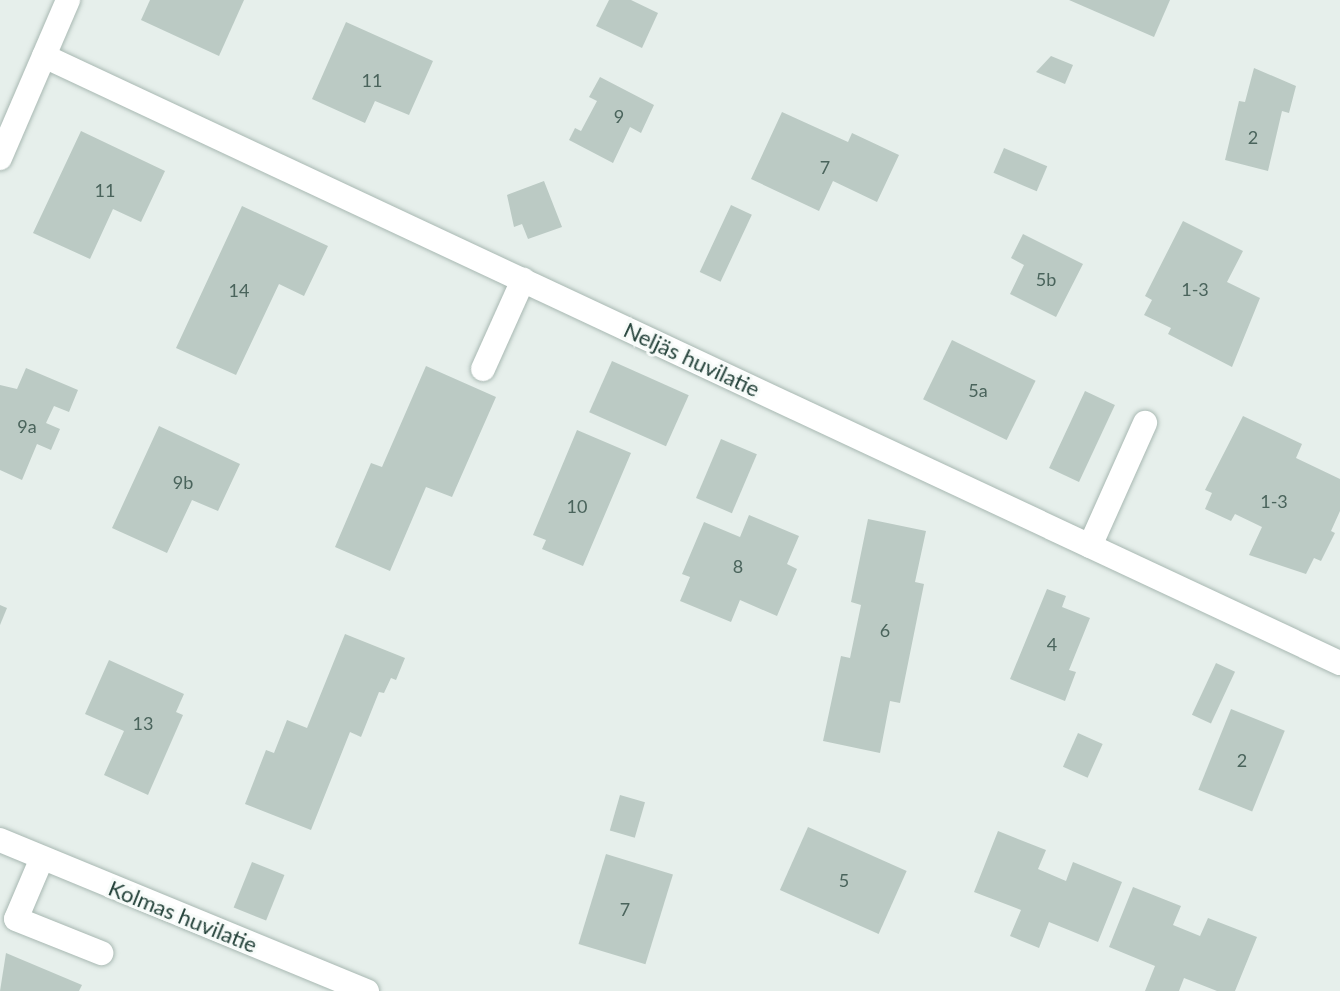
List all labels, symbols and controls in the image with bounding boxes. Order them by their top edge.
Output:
house number: 11 [362,69,382,91]
house number: 9 [614,105,624,127]
house number: 2 [1248,126,1258,148]
house number: 7 [820,156,830,178]
house number: 11 [95,179,115,201]
house number: 5b [1036,268,1056,290]
house number: 1-3 [1181,278,1209,300]
house number: 14 [229,279,249,301]
street label: Neljäs huvilatie [620,316,764,402]
house number: 5a [968,379,988,401]
house number: 9a [17,415,37,437]
house number: 9b [173,471,193,493]
house number: 1-3 [1260,490,1288,512]
house number: 10 [567,495,587,517]
house number: 8 [733,555,743,577]
house number: 6 [880,619,890,641]
house number: 4 [1047,633,1057,655]
house number: 13 [133,712,153,734]
house number: 2 [1237,749,1247,771]
house number: 5 [839,869,849,891]
street label: Kolmas huvilatie [105,874,261,958]
house number: 7 [620,898,630,920]

